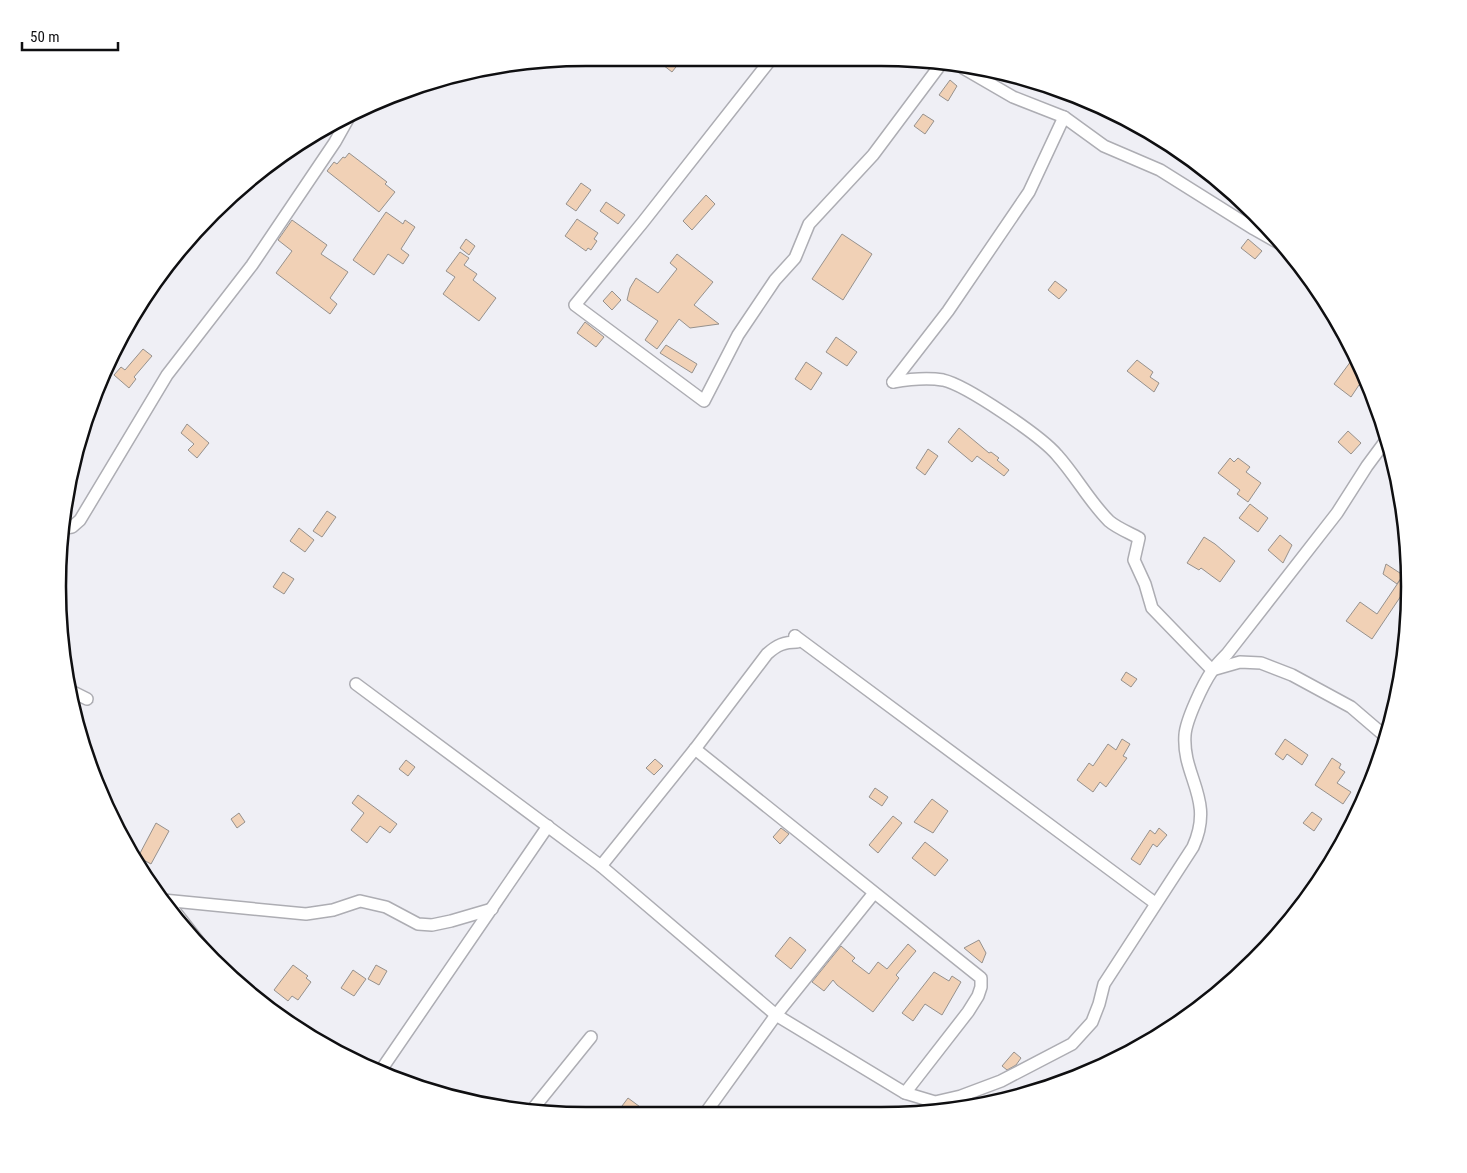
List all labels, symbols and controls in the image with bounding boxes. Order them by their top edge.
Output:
scale bar [22,20,119,52]
text: 50 m [30,28,60,46]

